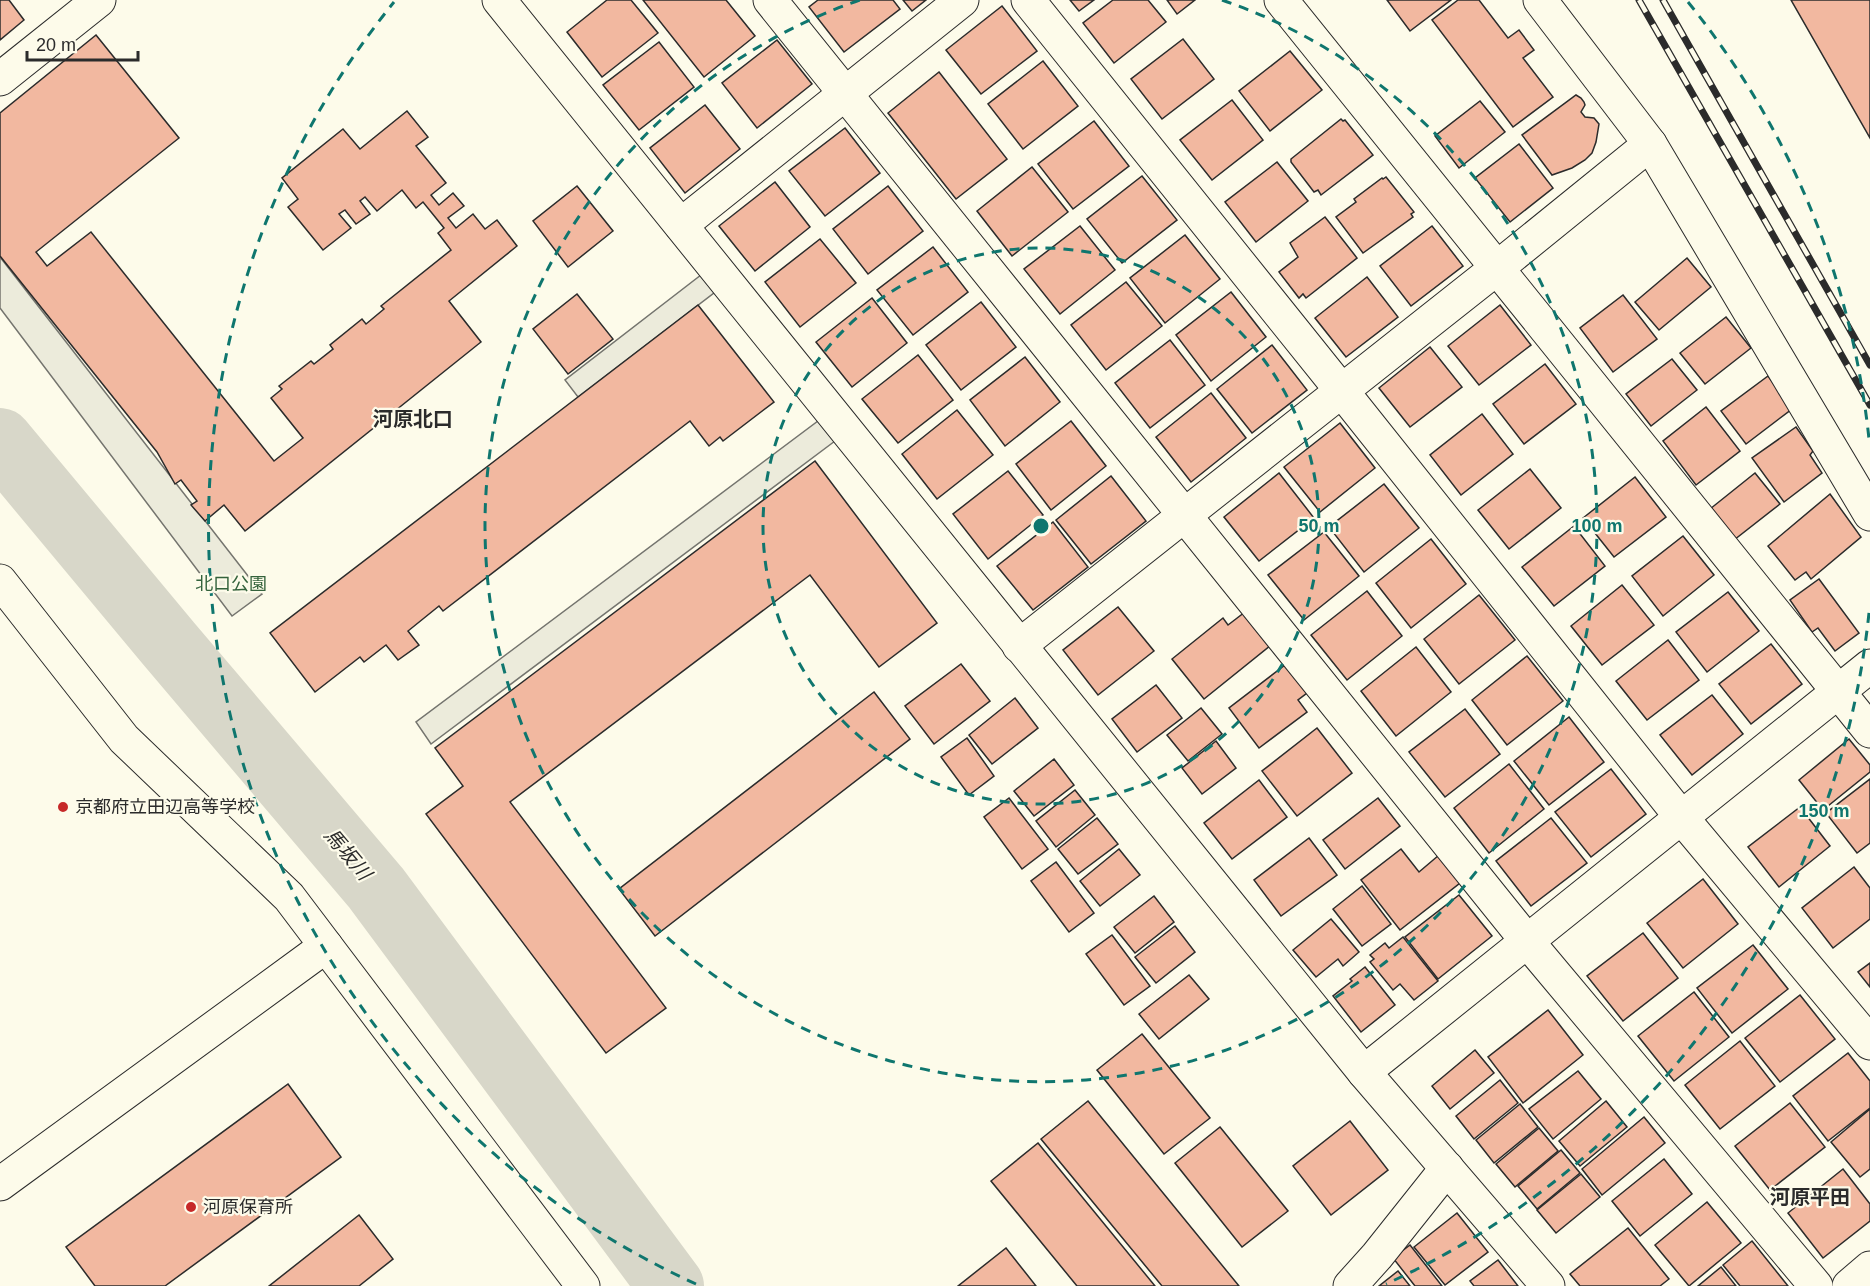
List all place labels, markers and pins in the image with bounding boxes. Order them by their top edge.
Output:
centre of rings [1031,516,1051,536]
place label: 京都府立田辺高等学校 [75,797,255,817]
marker: 京都府立田辺高等学校 [56,800,70,814]
place label: 河原保育所 [203,1197,293,1217]
marker: 河原保育所 [184,1200,198,1214]

